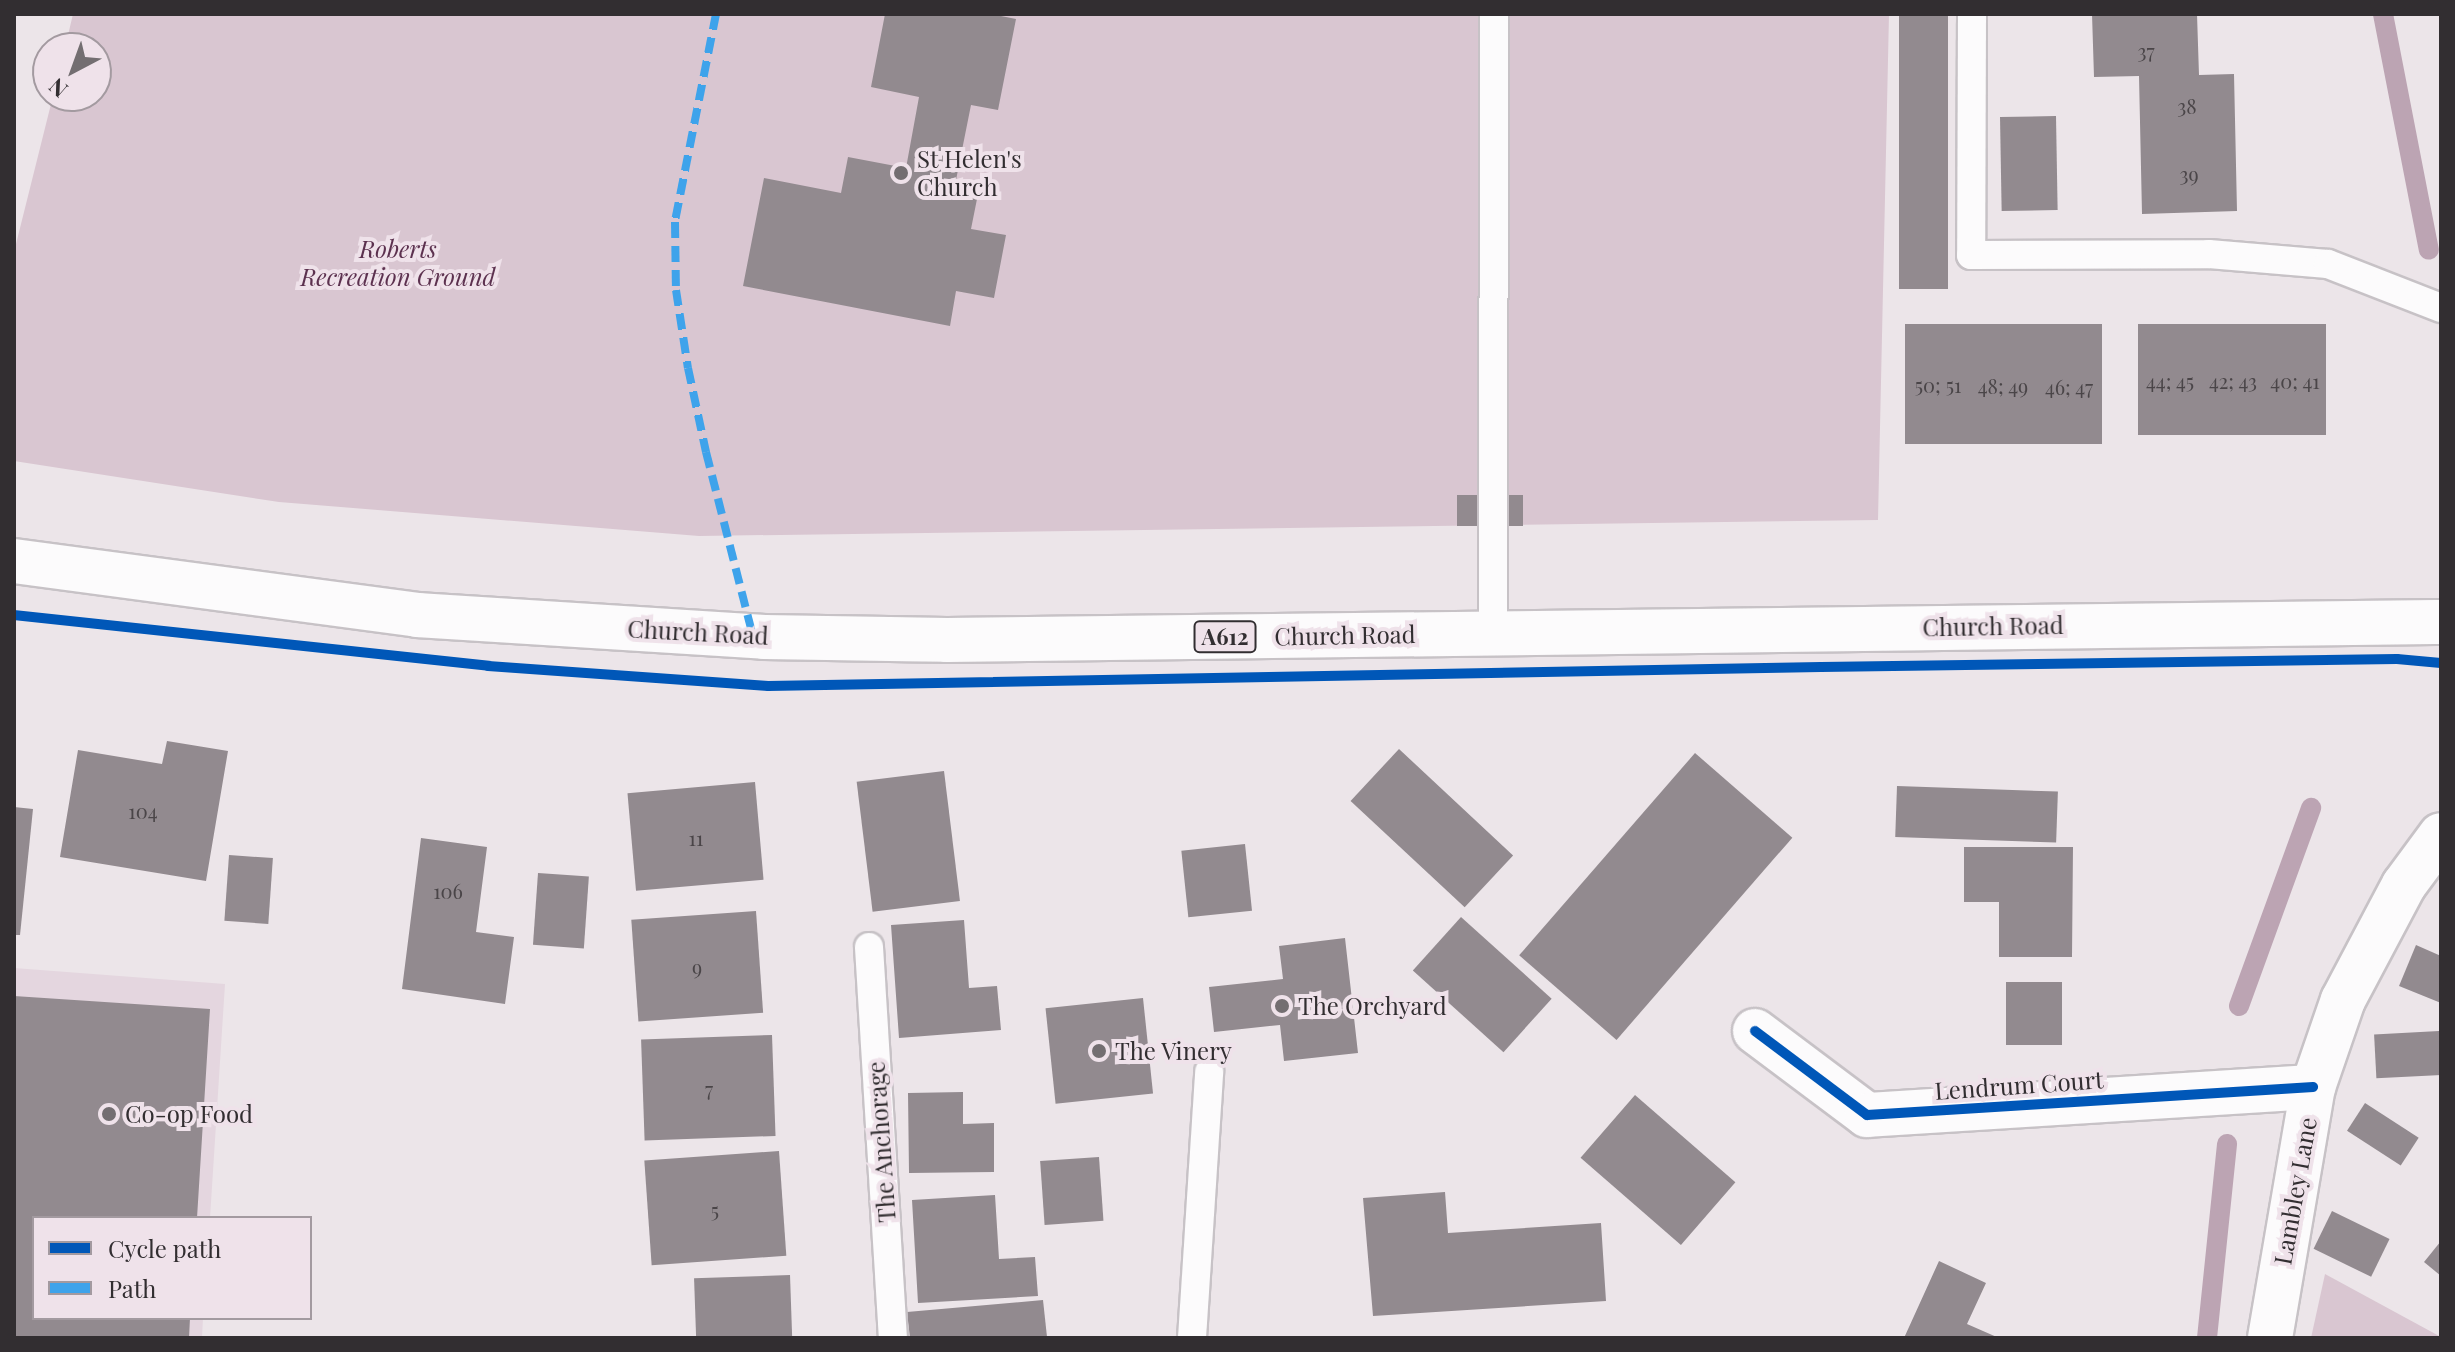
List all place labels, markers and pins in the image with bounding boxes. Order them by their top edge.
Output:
place label: St Helen's Church [917,145,1022,201]
marker: St Helen's Church [892,164,910,182]
place label: The Orchyard [1298,992,1447,1020]
marker: The Orchyard [1273,997,1291,1015]
place label: The Vinery [1115,1037,1233,1065]
marker: The Vinery [1090,1042,1108,1060]
place label: Co-op Food [125,1100,253,1128]
marker: Co-op Food [100,1105,118,1123]

